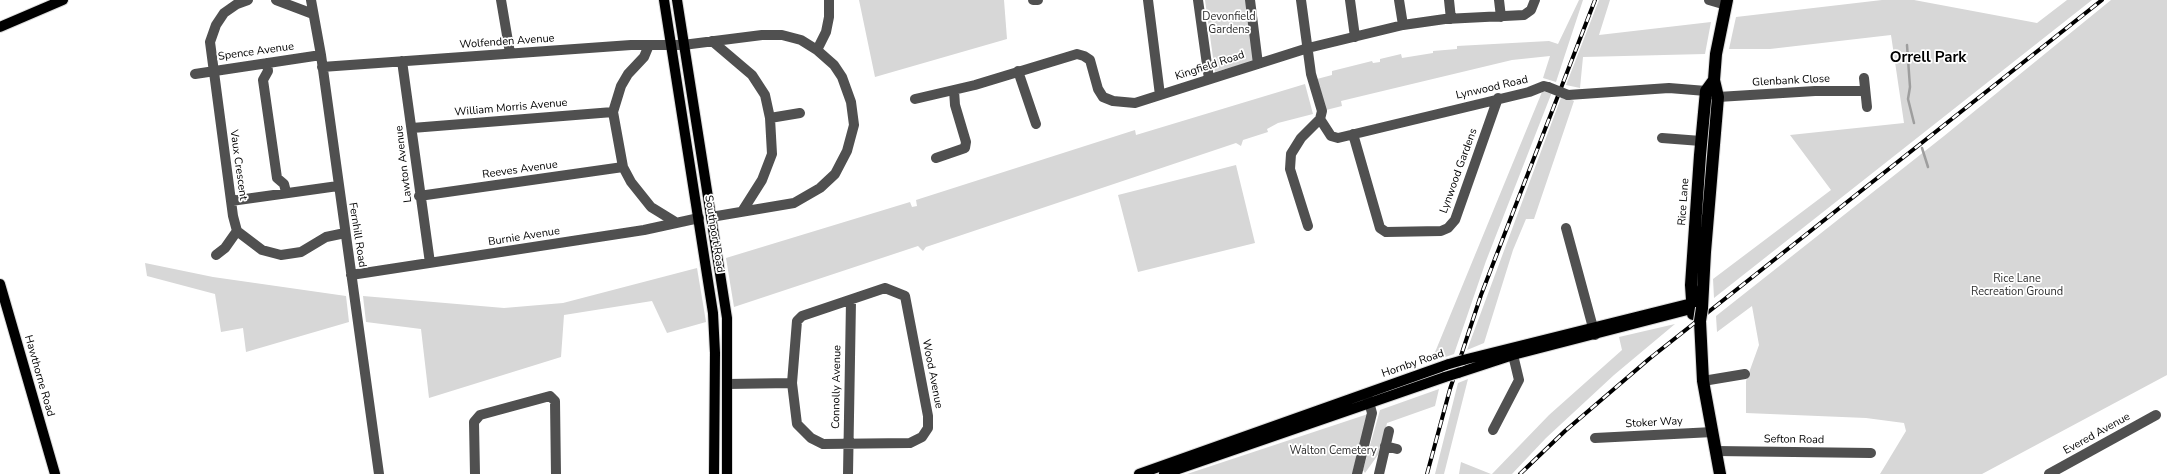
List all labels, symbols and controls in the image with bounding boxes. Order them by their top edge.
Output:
park label: Devonfield Gardens [1202,10,1256,36]
street label: Wolfenden Avenue [459,32,555,52]
street label: Spence Avenue [217,40,295,64]
street label: Kingfield Road [1174,49,1246,83]
district label: Orrell Park [1890,49,1966,67]
street label: Glenbank Close [1752,72,1830,90]
street label: Lynwood Road [1455,73,1529,103]
street label: William Morris Avenue [454,96,568,120]
street label: Lawton Avenue [393,125,415,203]
street label: Lynwood Gardens [1437,127,1481,215]
street label: Vaux Crescent [227,129,249,201]
street label: Reeves Avenue [482,158,558,182]
street label: Rice Lane [1676,178,1692,226]
street label: Southport Road [701,194,727,274]
street label: Fernhill Road [345,202,369,268]
street label: Burnie Avenue [487,225,561,249]
park label: Rice Lane Recreation Ground [1971,272,2063,298]
street label: Hawthorne Road [21,334,57,418]
street label: Wood Avenue [919,338,945,410]
street label: Connolly Avenue [830,345,844,429]
street label: Hornby Road [1380,347,1446,381]
street label: Evered Avenue [2061,410,2133,458]
street label: Stoker Way [1625,415,1683,431]
street label: Sefton Road [1764,433,1824,447]
park label: Walton Cemetery [1289,444,1377,458]

